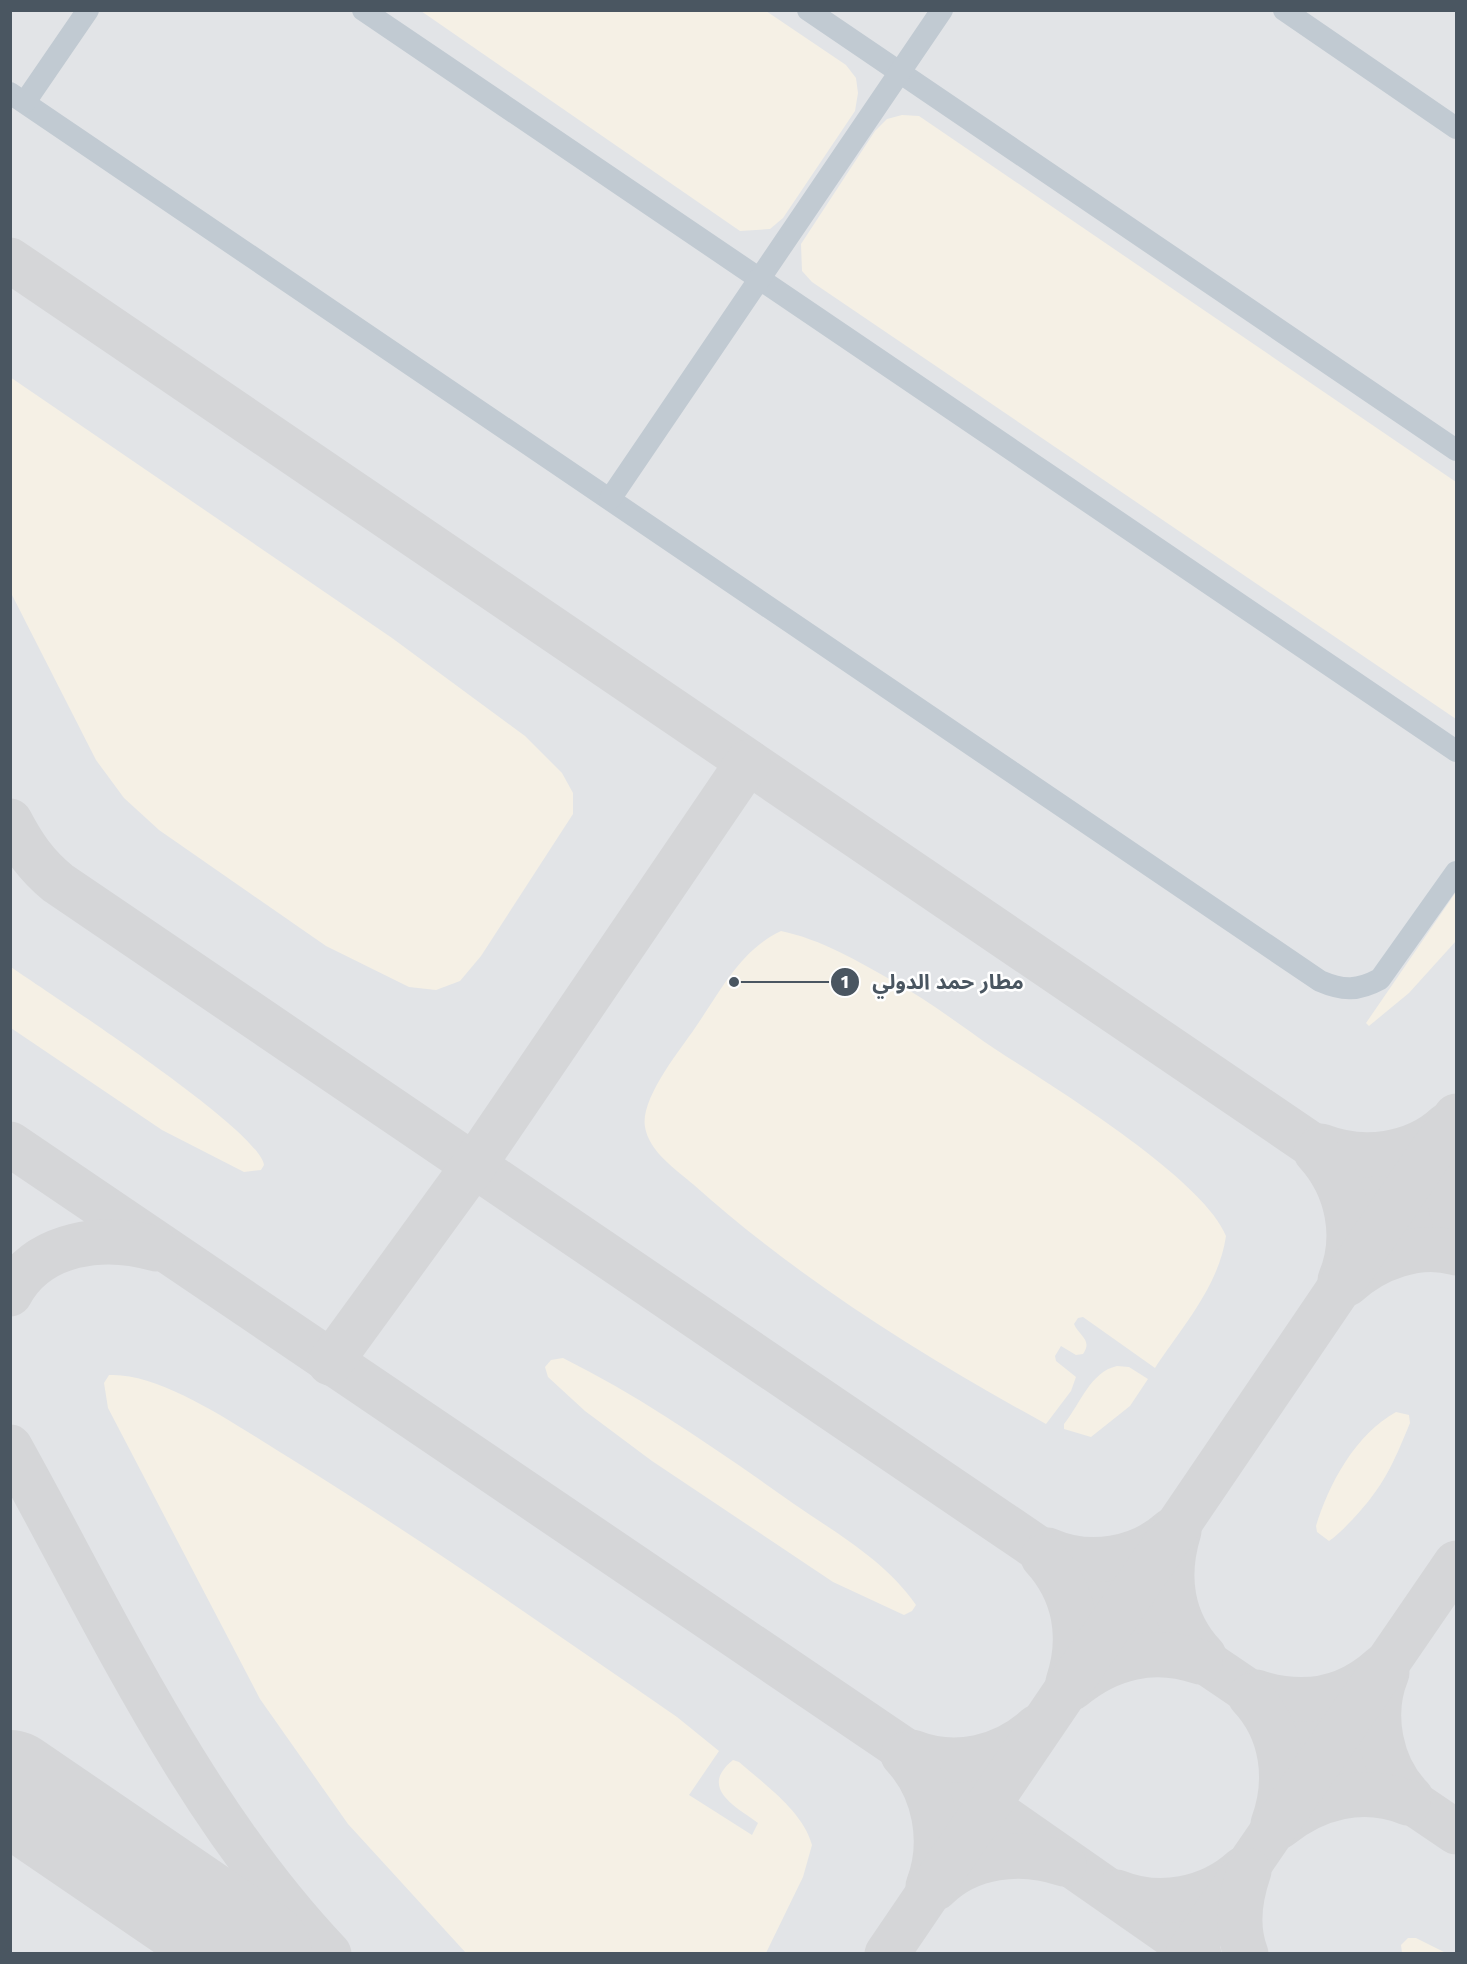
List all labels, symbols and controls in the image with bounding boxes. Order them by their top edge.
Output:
callout: مطار حمد الدولي [830,963,1035,1002]
text: مطار حمد الدولي [872,969,1024,999]
text: 1 [841,971,849,992]

